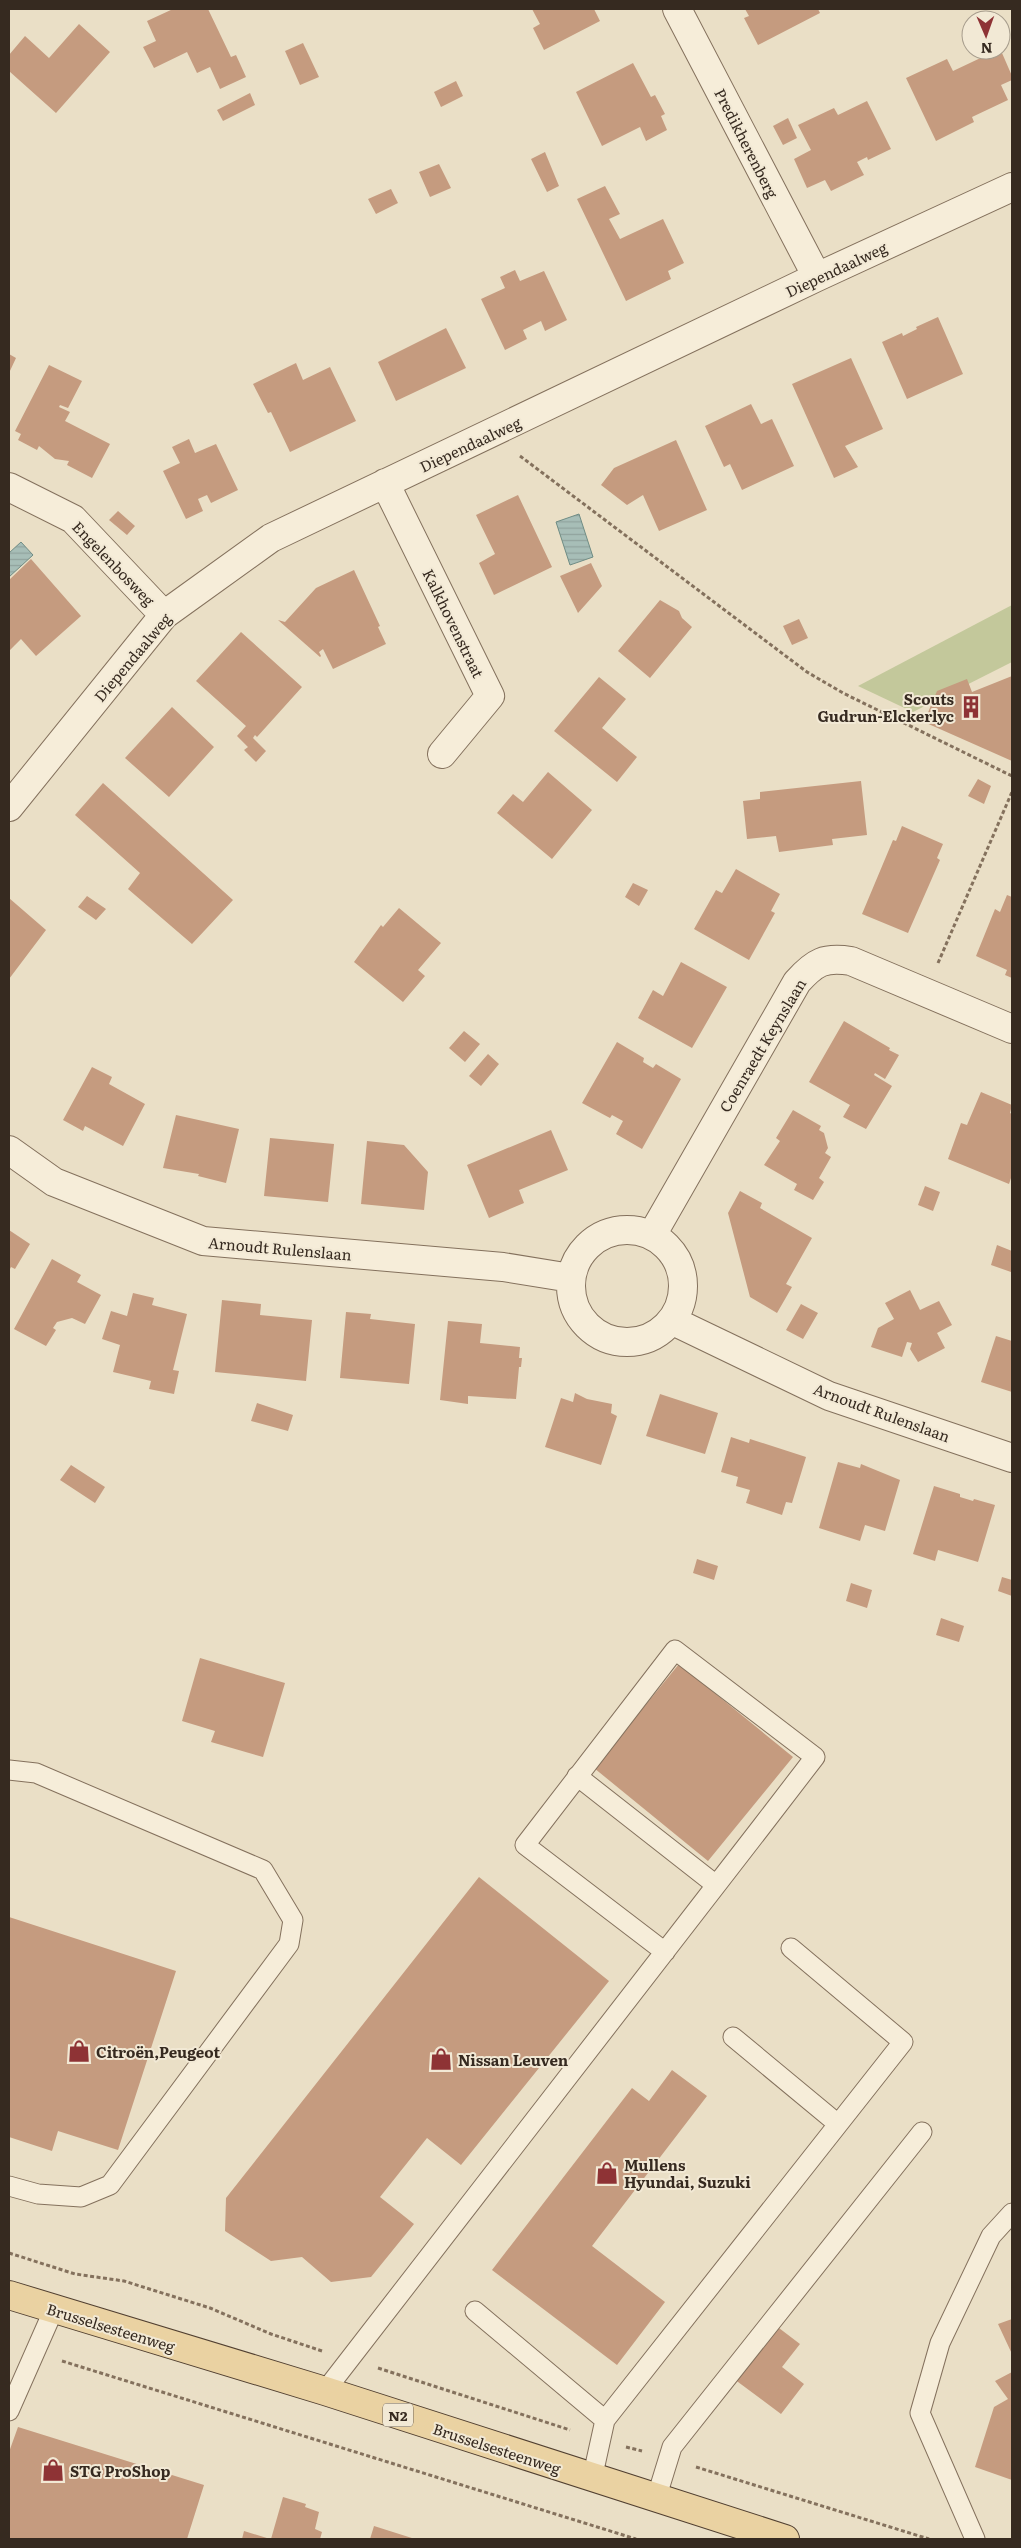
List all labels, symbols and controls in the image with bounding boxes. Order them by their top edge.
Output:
north arrow [961,10,1011,60]
text: N [980,39,993,59]
street label: Predikherenberg [709,84,785,203]
street label: Diependaalweg [781,235,891,303]
street label: Diependaalweg [415,410,525,478]
street label: Engelenbosweg [67,515,161,611]
street label: Kalkhovenstraat [418,565,490,681]
street label: Diependaalweg [88,607,177,706]
place label: Scouts Gudrun-Elckerlyc [817,687,955,727]
building icon: Scouts Gudrun-Elckerlyc [958,694,984,720]
street label: Coenraedt Keynslaan [713,974,811,1116]
street label: Arnoudt Rulenslaan [207,1230,353,1266]
street label: Arnoudt Rulenslaan [811,1377,954,1447]
shop icon: Citroën,Peugeot [66,2038,92,2064]
place label: Citroën,Peugeot [96,2040,221,2063]
shop icon: Nissan Leuven [428,2046,454,2072]
place label: Nissan Leuven [458,2048,569,2071]
place label: Mullens Hyundai, Suzuki [624,2153,751,2193]
shop icon: Mullens Hyundai, Suzuki [594,2160,620,2186]
street label: Brusselsesteenweg [44,2297,179,2358]
road number: N2 [383,2404,413,2426]
street label: Brusselsesteenweg [430,2416,565,2480]
shop icon: STG ProShop [40,2457,66,2483]
place label: STG ProShop [70,2459,170,2482]

